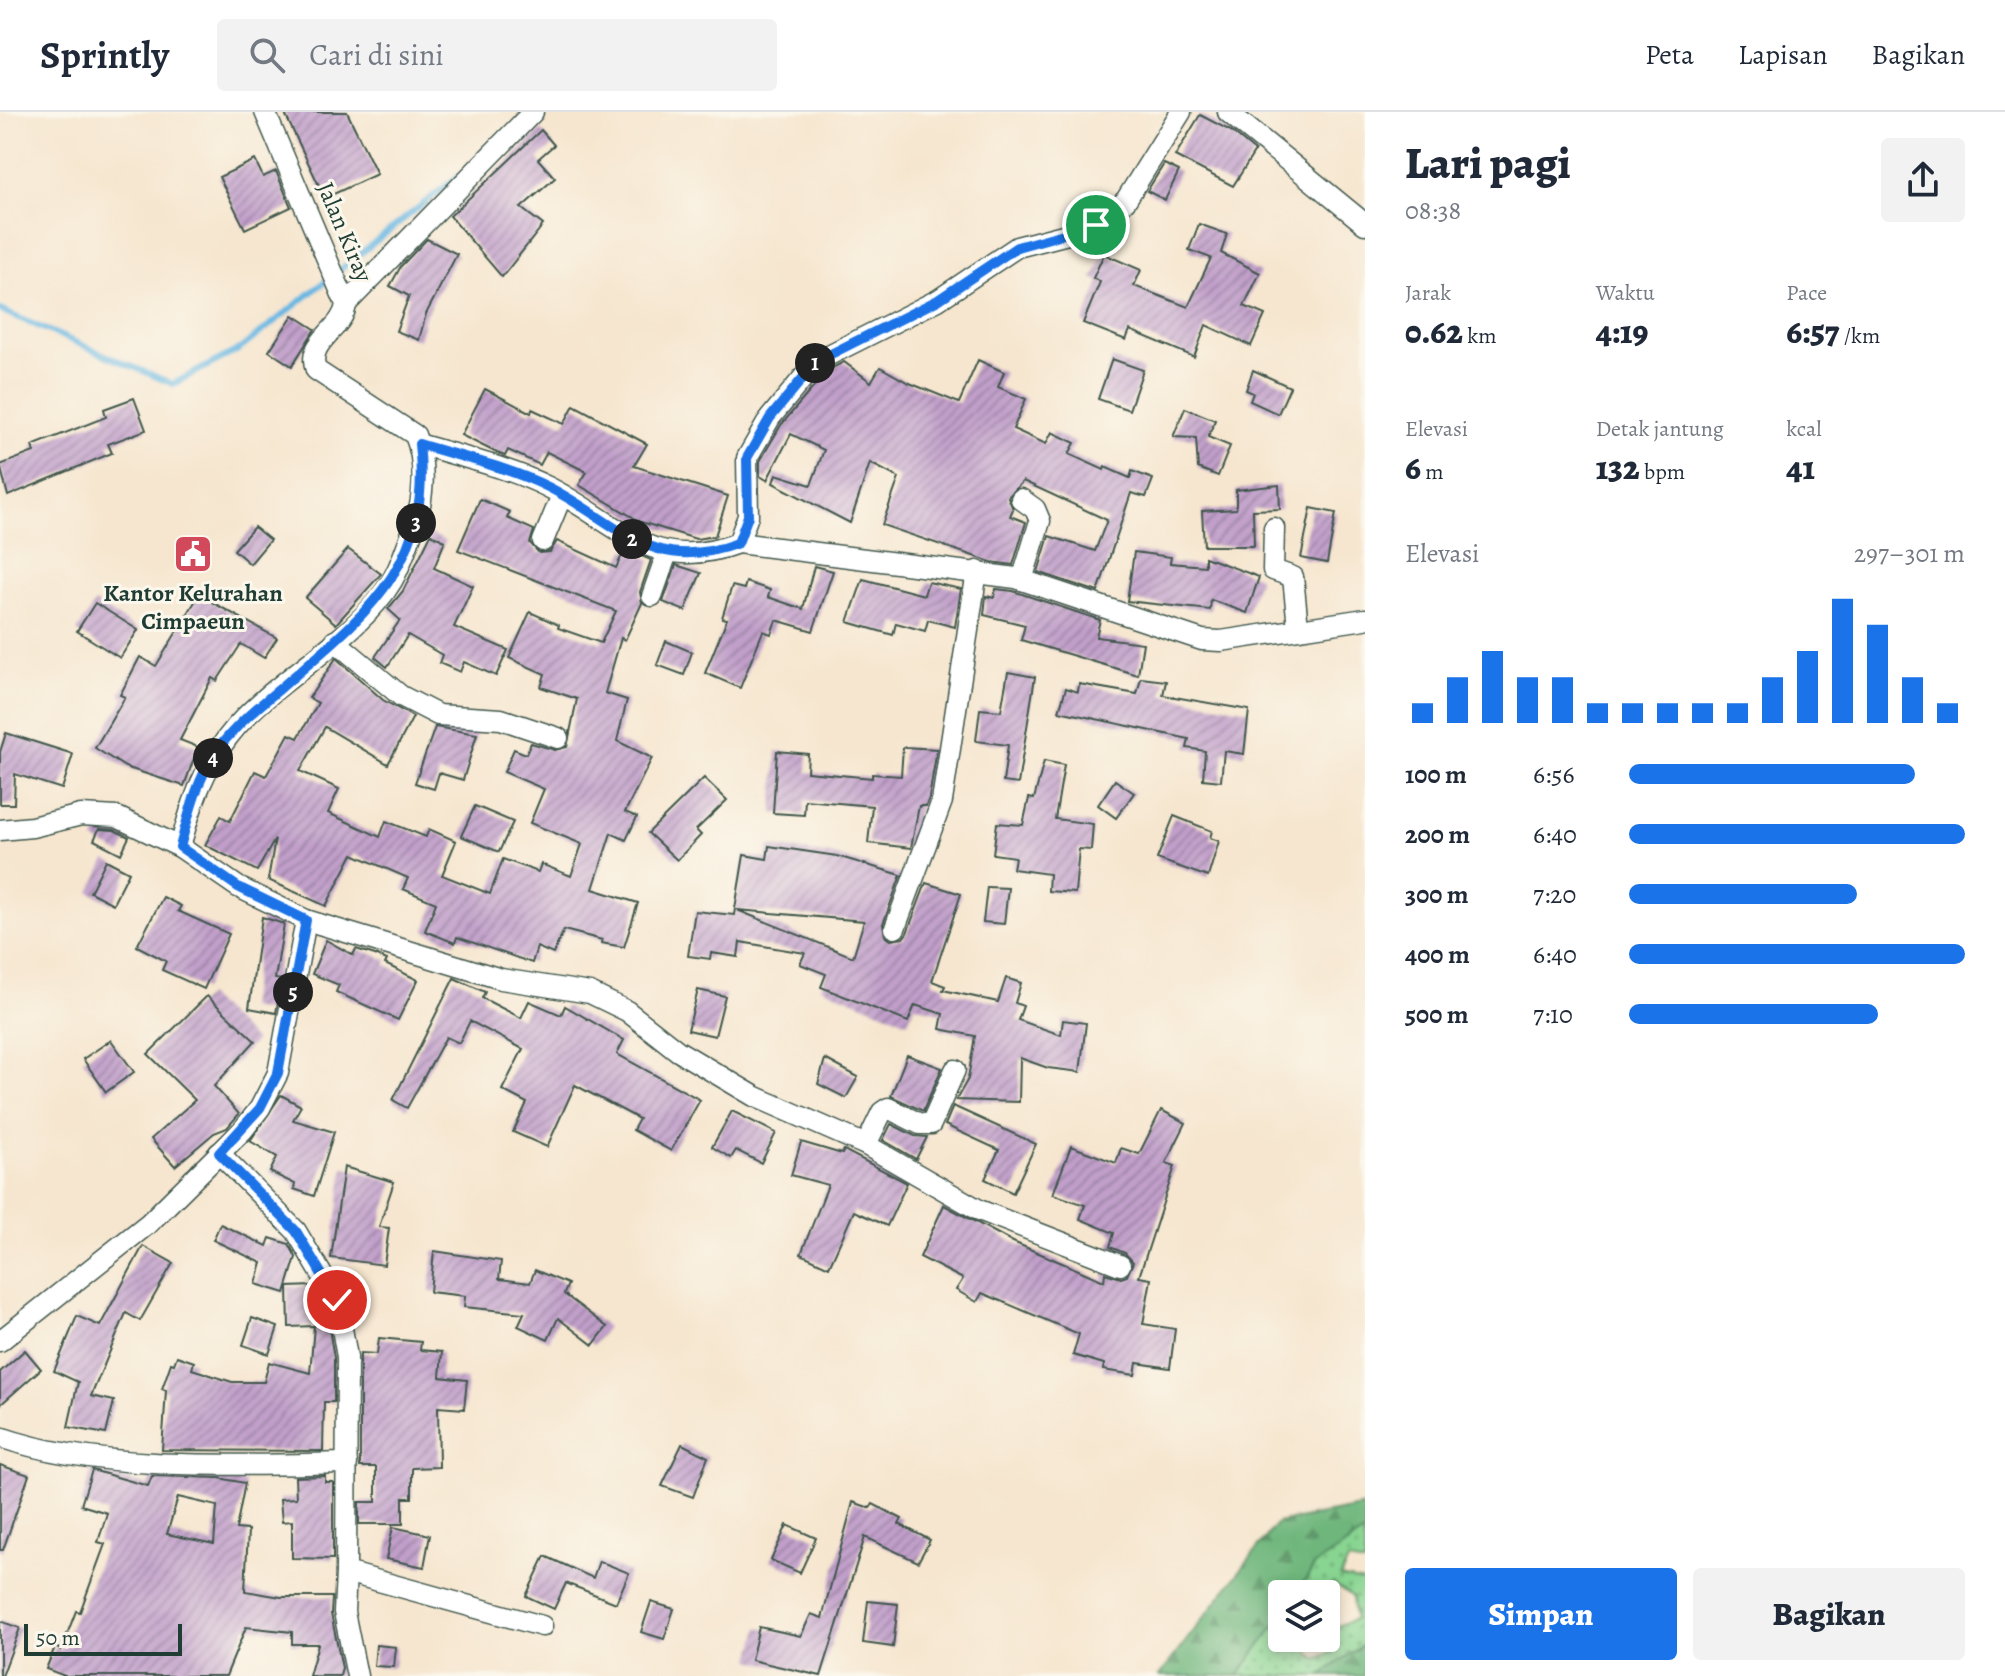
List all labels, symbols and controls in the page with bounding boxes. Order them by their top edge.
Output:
search box [217,19,777,91]
text: Sprintly [40,29,169,81]
icon: search [245,33,289,77]
text: Cari di sini [309,35,444,75]
text: Peta [1645,36,1694,74]
text: Lapisan [1738,36,1828,74]
text: Bagikan [1872,36,1965,74]
text: Lari pagi [1405,133,1571,193]
button: share [1881,138,1965,222]
street label: Jalan Kiray [310,177,380,287]
pin [1062,191,1130,259]
text: 08:38 [1405,193,1461,228]
icon: arrive [1074,203,1118,247]
text: Jarak [1405,278,1451,308]
text: Waktu [1596,278,1655,308]
text: Pace [1786,278,1827,308]
text: 0.62 [1405,308,1463,355]
text: 4:19 [1596,308,1648,355]
text: 6:57 [1786,308,1839,355]
text: km [1463,321,1497,351]
text: /km [1839,321,1880,351]
pin: 1 [795,343,835,383]
text: 1 [811,348,819,378]
text: Elevasi [1405,414,1468,444]
text: Detak jantung [1596,414,1724,444]
text: kcal [1786,414,1822,444]
text: 6 [1405,444,1421,491]
text: 132 [1596,444,1640,491]
text: 41 [1786,444,1815,491]
text: m [1421,457,1444,487]
text: bpm [1640,457,1685,487]
pin: 3 [396,503,436,543]
text: 3 [411,508,421,538]
pin: 2 [612,519,652,559]
text: 2 [627,524,637,554]
public building icon: Kantor Kelurahan Cimpaeun [172,533,214,575]
text: Elevasi [1405,536,1479,571]
text: 297–301 m [1854,536,1965,571]
place label: Kantor Kelurahan Cimpaeun [103,577,283,637]
pin: 4 [193,738,233,778]
text: 4 [208,743,218,773]
text: 100 m [1405,757,1467,792]
text: 6:56 [1533,757,1574,792]
text: 200 m [1405,817,1470,852]
text: 6:40 [1533,817,1577,852]
text: 300 m [1405,877,1469,912]
text: 7:20 [1533,877,1576,912]
text: 400 m [1405,937,1470,972]
text: 6:40 [1533,937,1577,972]
pin: 5 [273,972,313,1012]
text: 5 [288,977,298,1007]
text: 500 m [1405,997,1469,1032]
text: 7:10 [1533,997,1573,1032]
pin [303,1266,371,1334]
icon: check [315,1278,359,1322]
button: Simpan [1405,1568,1677,1660]
button: Bagikan [1693,1568,1965,1660]
map controls [1268,1580,1340,1652]
button: layers [1268,1580,1340,1652]
scale bar [24,1620,182,1656]
text: 50 m [36,1623,80,1653]

